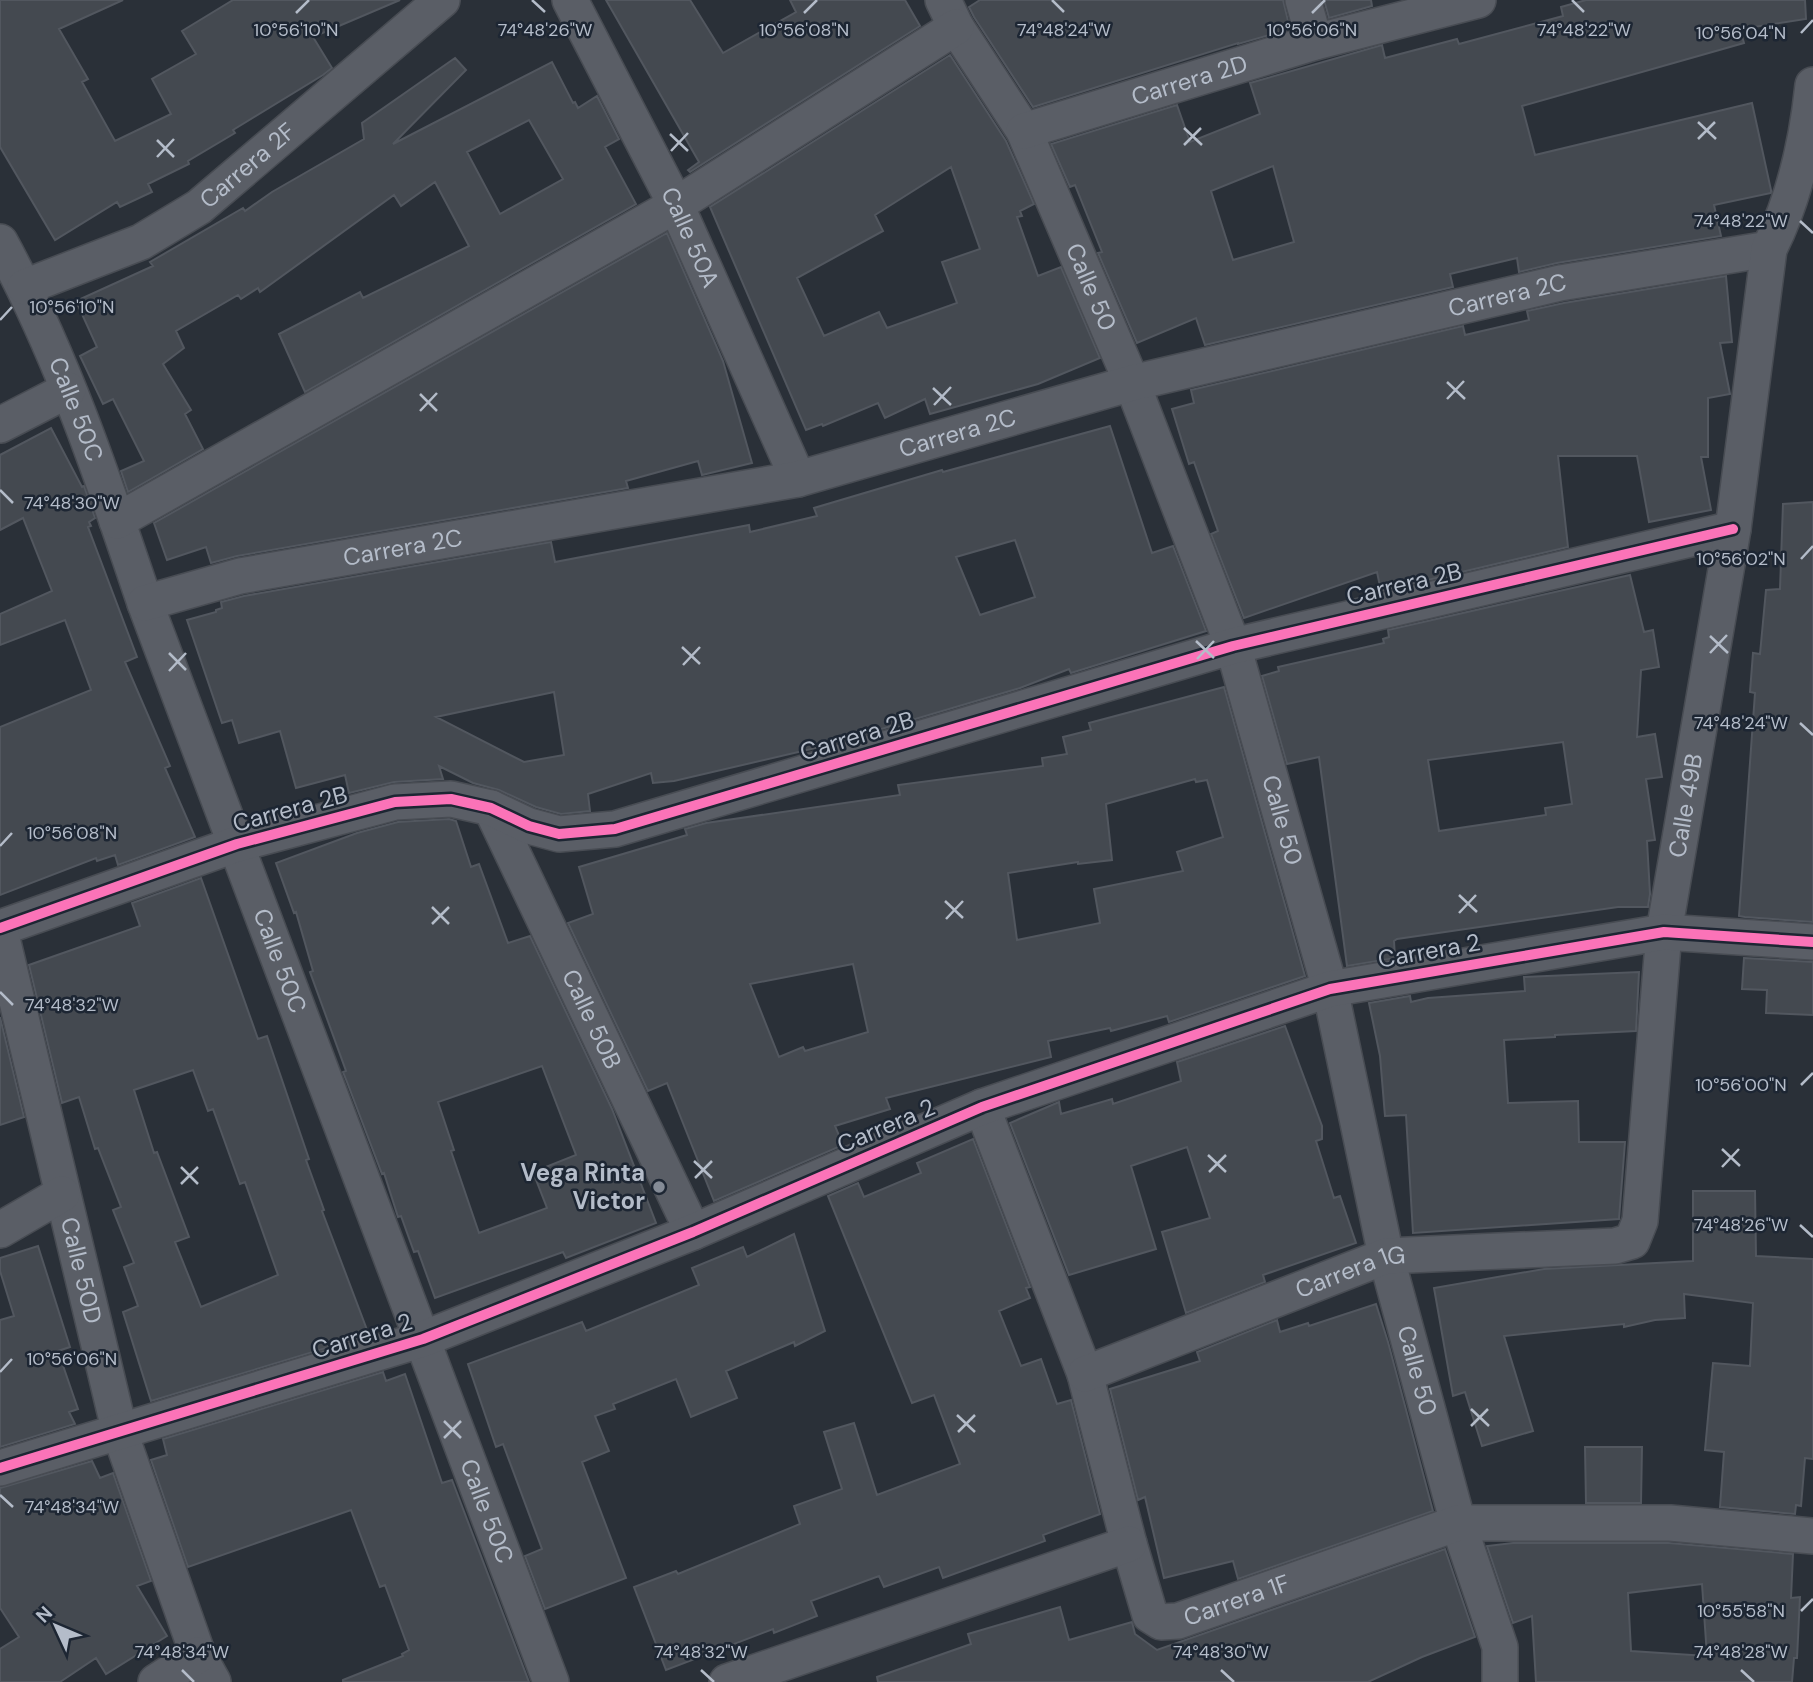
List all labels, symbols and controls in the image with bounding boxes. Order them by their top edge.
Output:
text: 10°56'10"N [254,18,338,42]
text: 74°48'26"W [498,18,592,42]
text: 10°56'08"N [759,18,849,42]
text: 74°48'24"W [1017,18,1111,42]
text: 10°56'06"N [1267,18,1357,42]
text: 74°48'22"W [1537,18,1631,42]
text: 10°56'04"N [1696,21,1786,45]
street label: Carrera 2D [1127,48,1251,112]
street label: Carrera 2F [193,116,302,215]
street label: Calle 50A [654,181,727,292]
text: 74°48'22"W [1694,209,1788,233]
street label: Calle 50 [1059,238,1124,335]
street label: Carrera 2C [1445,266,1569,324]
text: 10°56'10"N [30,295,114,319]
street label: Calle 50C [42,352,111,466]
street label: Carrera 2C [895,401,1019,464]
text: 74°48'30"W [24,491,120,515]
street label: Carrera 2C [341,522,465,573]
text: 10°56'02"N [1696,547,1786,571]
street label: Carrera 2B [1343,555,1465,612]
street label: Carrera 2B [796,703,918,768]
text: 74°48'24"W [1694,711,1788,735]
street label: Calle 49B [1661,751,1709,860]
street label: Calle 50 [1255,771,1310,868]
street label: Carrera 2B [229,778,351,839]
text: 10°56'08"N [27,821,117,845]
street label: Calle 50C [246,904,314,1017]
street label: Carrera 2 [1375,926,1482,975]
street label: Calle 50B [555,964,629,1074]
text: 74°48'32"W [25,993,119,1017]
text: 10°56'00"N [1695,1073,1787,1097]
street label: Carrera 2 [832,1091,939,1160]
place label: Vega Rinta Victor [520,1157,645,1216]
marker: Vega Rinta Victor [651,1179,667,1195]
text: 74°48'26"W [1694,1213,1788,1237]
street label: Calle 50D [54,1214,109,1327]
street label: Carrera 1G [1291,1239,1406,1305]
street label: Carrera 2 [308,1306,416,1365]
street label: Calle 50 [1390,1322,1444,1419]
text: 10°56'06"N [27,1347,117,1371]
street label: Calle 50C [453,1454,521,1568]
text: 74°48'34"W [25,1495,119,1519]
street label: Carrera 1F [1179,1567,1294,1633]
north arrow [21,1591,91,1661]
text: 10°55'58"N [1697,1599,1785,1623]
text: N [30,1601,58,1628]
text: 74°48'34"W [135,1640,229,1664]
text: 74°48'32"W [654,1640,748,1664]
text: 74°48'30"W [1173,1640,1269,1664]
text: 74°48'28"W [1694,1640,1788,1664]

